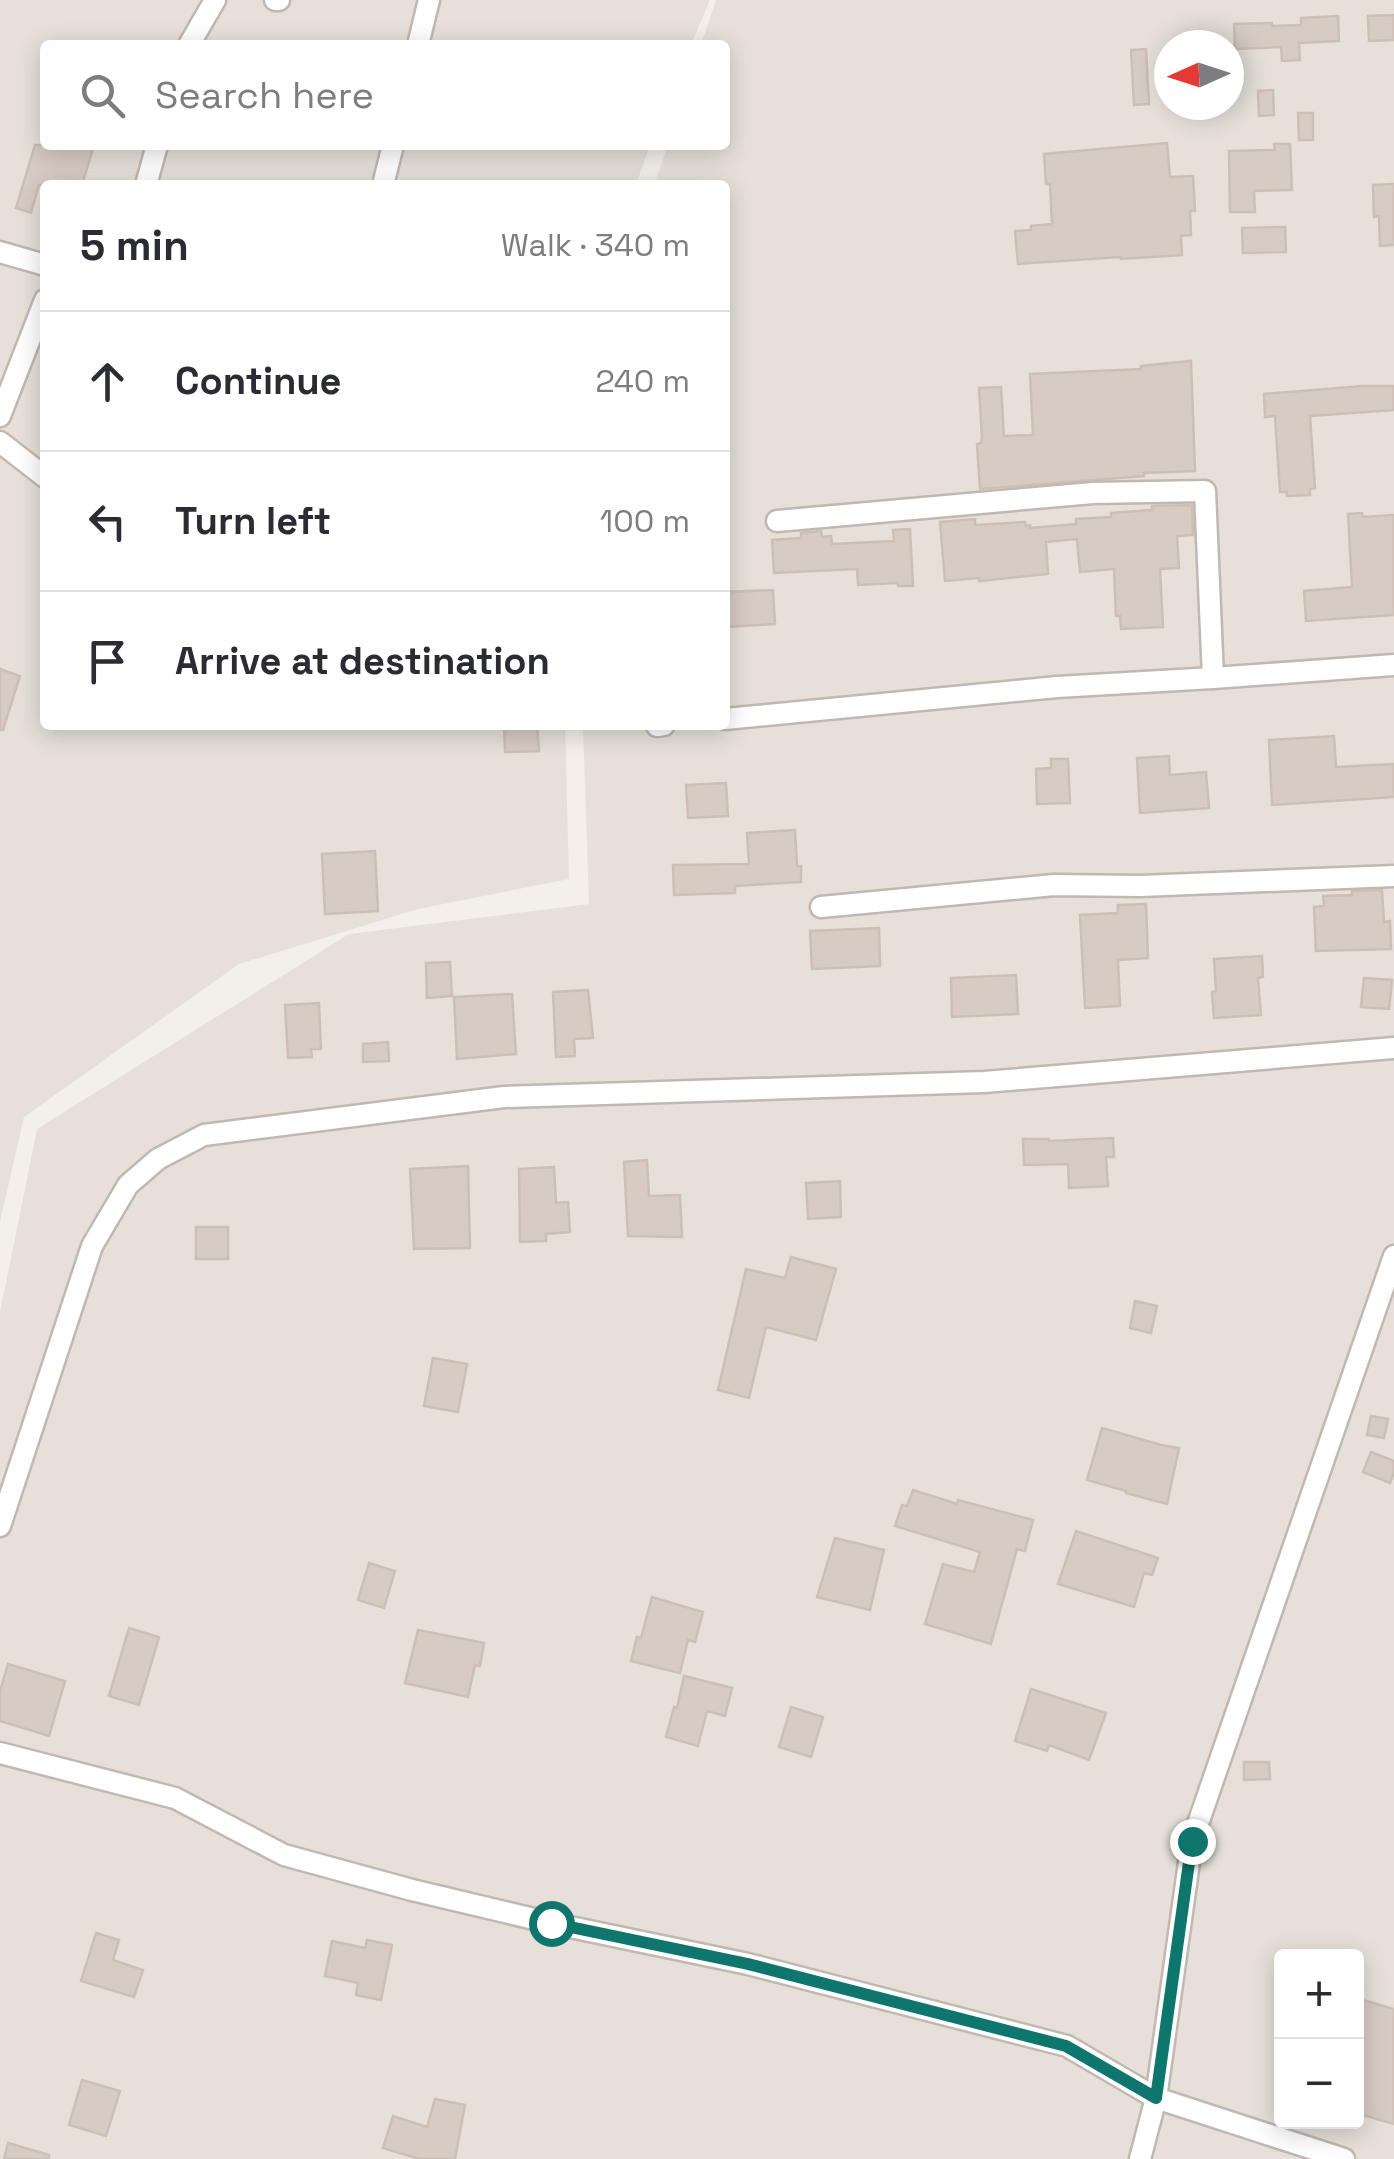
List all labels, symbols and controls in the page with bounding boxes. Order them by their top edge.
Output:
north arrow [1154,30,1244,120]
search box [40,40,730,150]
icon: search [75,68,130,123]
text: Search here [155,71,374,119]
text: 5 min [80,219,189,272]
text: Walk · 340 m [501,225,690,265]
icon: ahead [80,354,135,409]
text: Continue [175,357,341,405]
text: 240 m [595,361,690,401]
icon: left [80,494,135,549]
text: Turn left [175,497,331,545]
text: 100 m [600,501,690,541]
icon: arrive [80,634,135,689]
text: Arrive at destination [175,637,550,685]
route end [1170,1819,1216,1865]
route start [529,1901,575,1947]
map controls [1274,1949,1364,2129]
button: + [1274,1949,1364,2039]
button: − [1274,2039,1364,2129]

